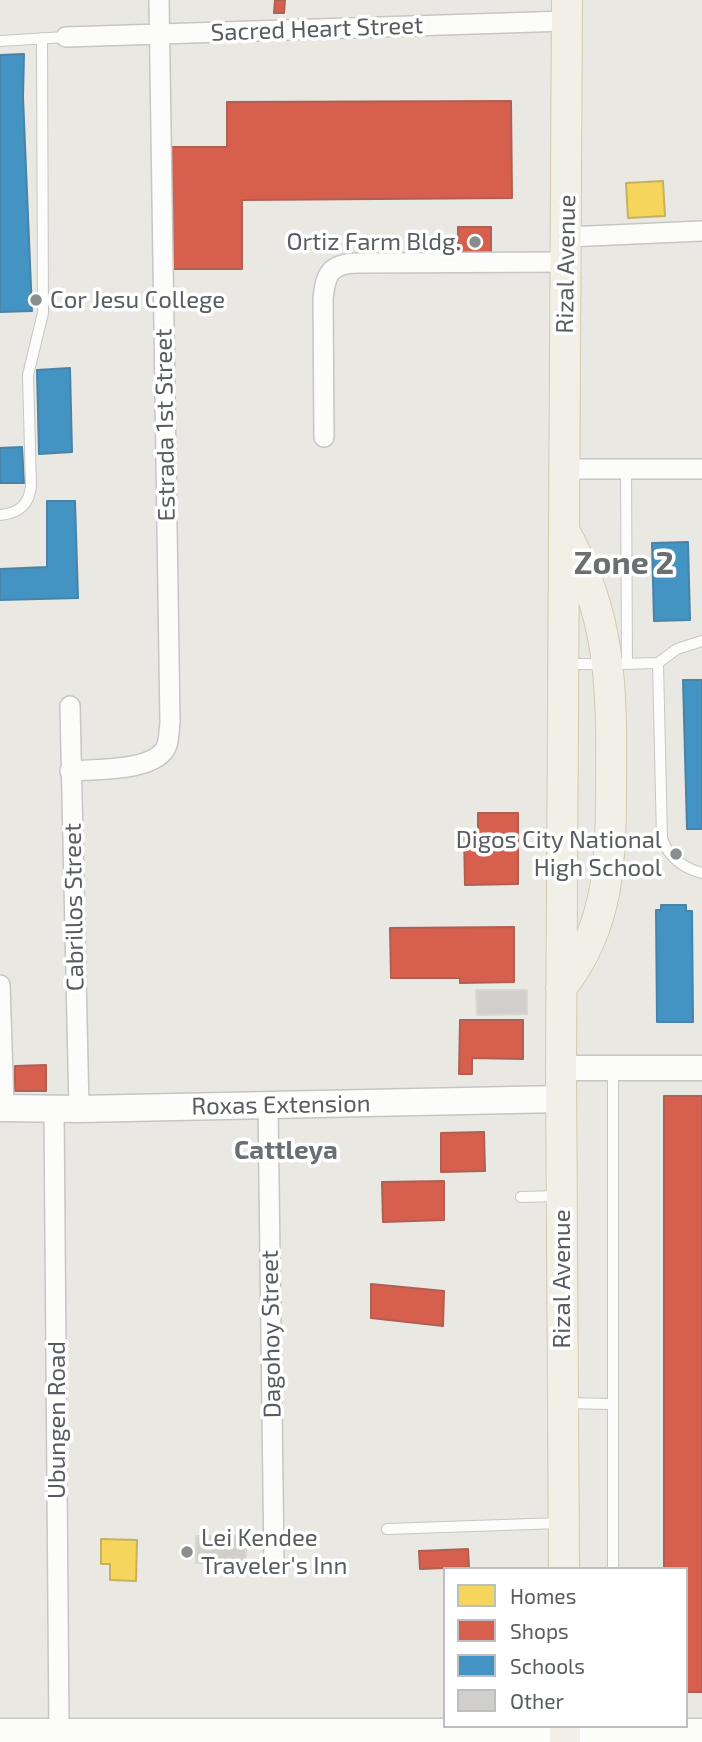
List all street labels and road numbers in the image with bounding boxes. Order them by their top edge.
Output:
street label: Sacred Heart Street [210,11,424,47]
street label: Rizal Avenue [550,194,582,334]
street label: Estrada 1st Street [149,328,181,522]
street label: Cabrillos Street [58,823,90,991]
street label: Roxas Extension [191,1089,371,1121]
street label: Rizal Avenue [548,1209,576,1349]
street label: Dagohoy Street [255,1250,287,1418]
street label: Ubungen Road [43,1341,71,1499]

